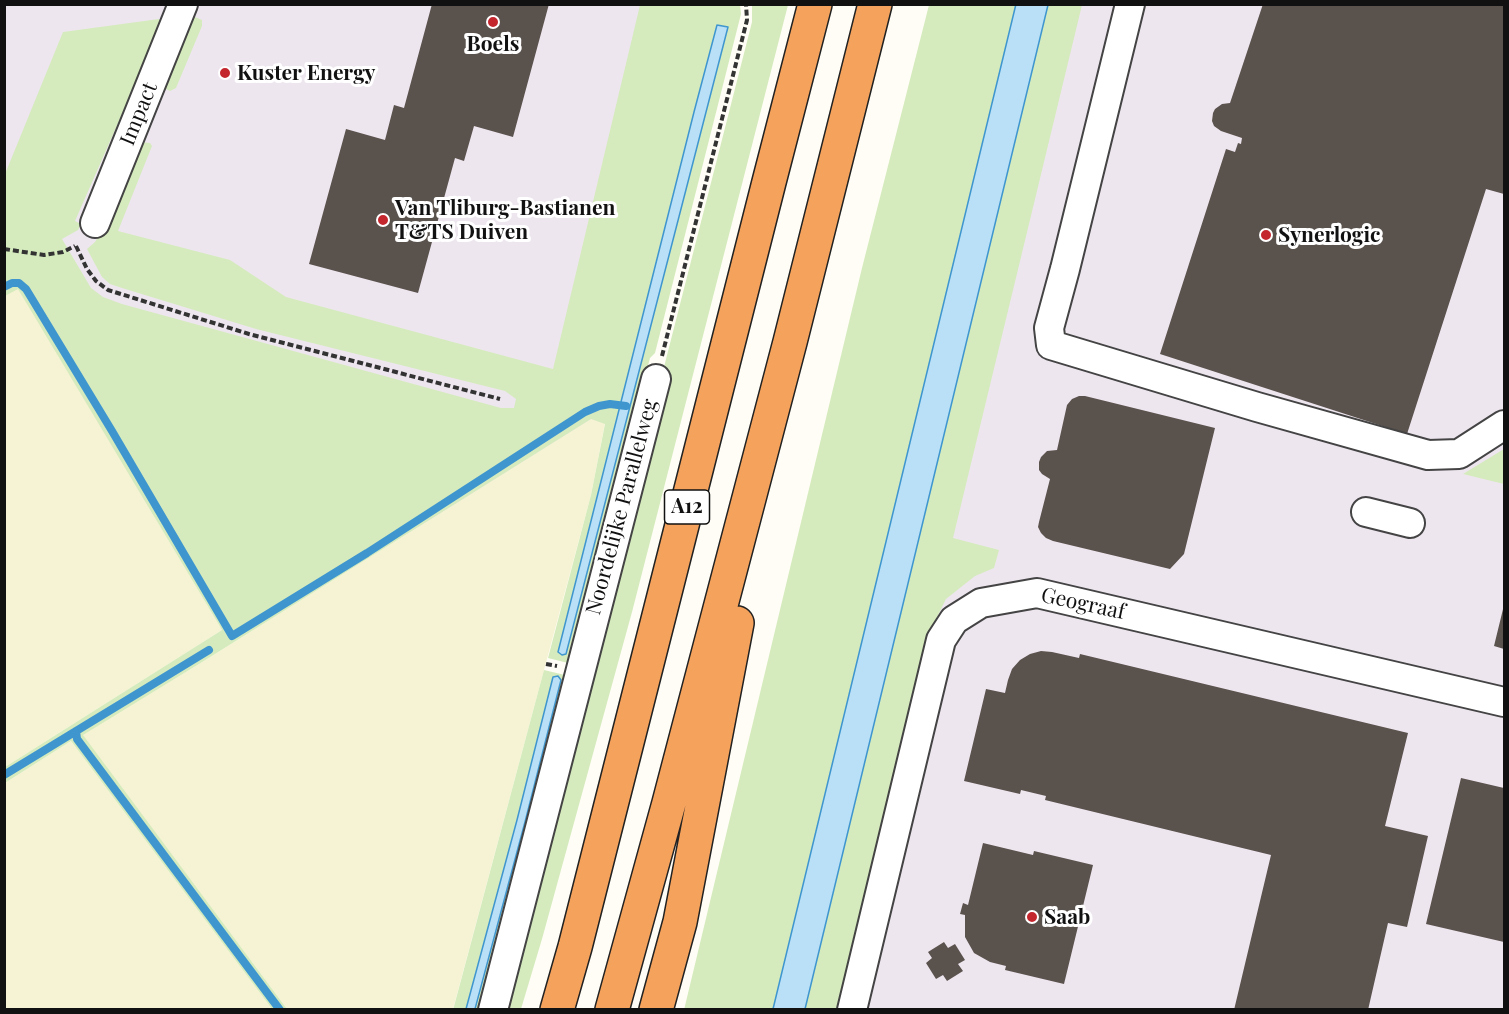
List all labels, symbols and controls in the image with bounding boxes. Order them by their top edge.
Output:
marker: Boels [486,15,500,29]
place label: Boels [467,31,519,57]
place label: Kuster Energy [237,60,375,86]
marker: Kuster Energy [218,66,232,80]
street label: Impact [115,79,163,149]
place label: Van Tliburg-Bastianen T&TS Duiven [395,195,615,245]
marker: Van Tliburg-Bastianen T&TS Duiven [376,213,390,227]
place label: Synerlogic [1278,222,1381,248]
marker: Synerlogic [1259,228,1273,242]
street label: Noordelijke Parallelweg [581,396,663,618]
road number: A12 [664,490,710,524]
street label: Geograaf [1039,583,1127,625]
place label: Saab [1044,904,1090,930]
marker: Saab [1025,910,1039,924]

